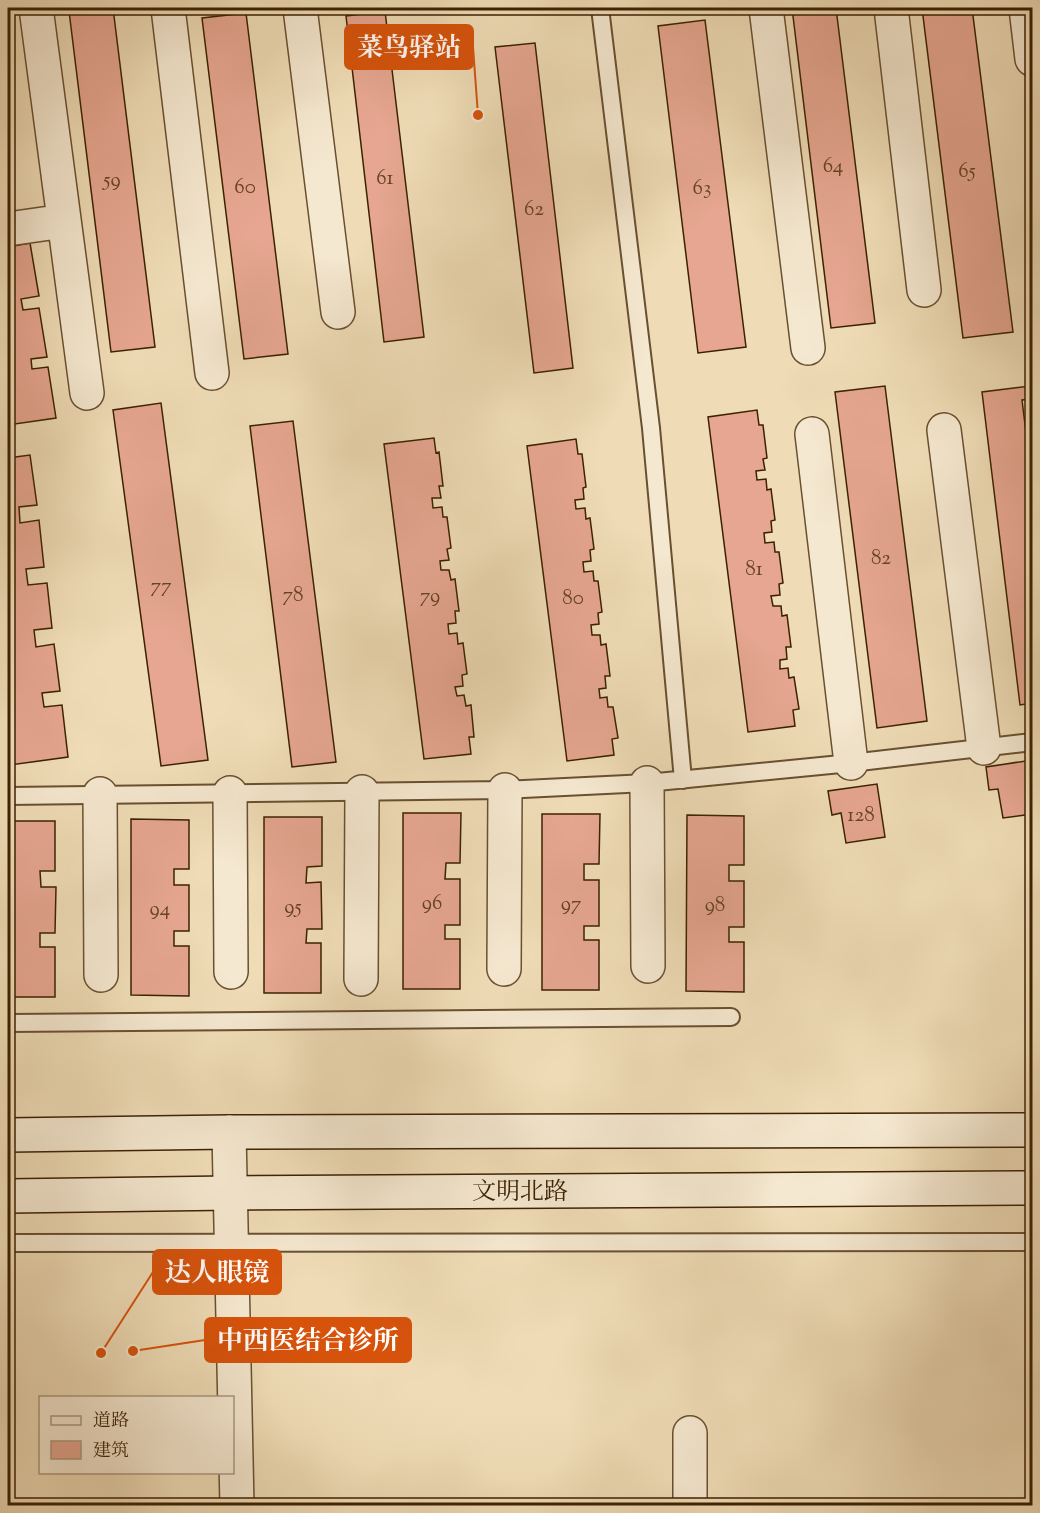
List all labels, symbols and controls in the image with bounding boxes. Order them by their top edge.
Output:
callout: 菜鸟驿站 [345,25,473,69]
text: 菜鸟驿站 [357,31,461,68]
house number: 64 [823,152,843,182]
house number: 65 [958,157,976,187]
house number: 61 [376,164,394,194]
house number: 59 [102,166,121,196]
house number: 60 [234,173,256,203]
house number: 63 [693,174,711,204]
house number: 62 [524,195,544,225]
house number: 82 [871,544,891,574]
house number: 81 [745,555,763,585]
house number: 77 [150,572,172,602]
house number: 78 [282,581,304,611]
house number: 79 [420,582,440,612]
house number: 80 [562,584,584,614]
house number: 128 [847,801,875,831]
house number: 96 [422,889,442,919]
house number: 97 [561,890,582,920]
house number: 98 [705,891,725,921]
house number: 95 [284,893,302,923]
house number: 94 [150,895,170,925]
street label: 文明北路 [472,1176,568,1210]
callout: 达人眼镜 [153,1250,281,1294]
text: 达人眼镜 [165,1256,269,1293]
callout: 中西医结合诊所 [205,1318,411,1362]
text: 中西医结合诊所 [217,1324,399,1361]
legend [39,1396,234,1474]
text: 道路 [93,1409,129,1435]
text: 建筑 [93,1439,129,1465]

